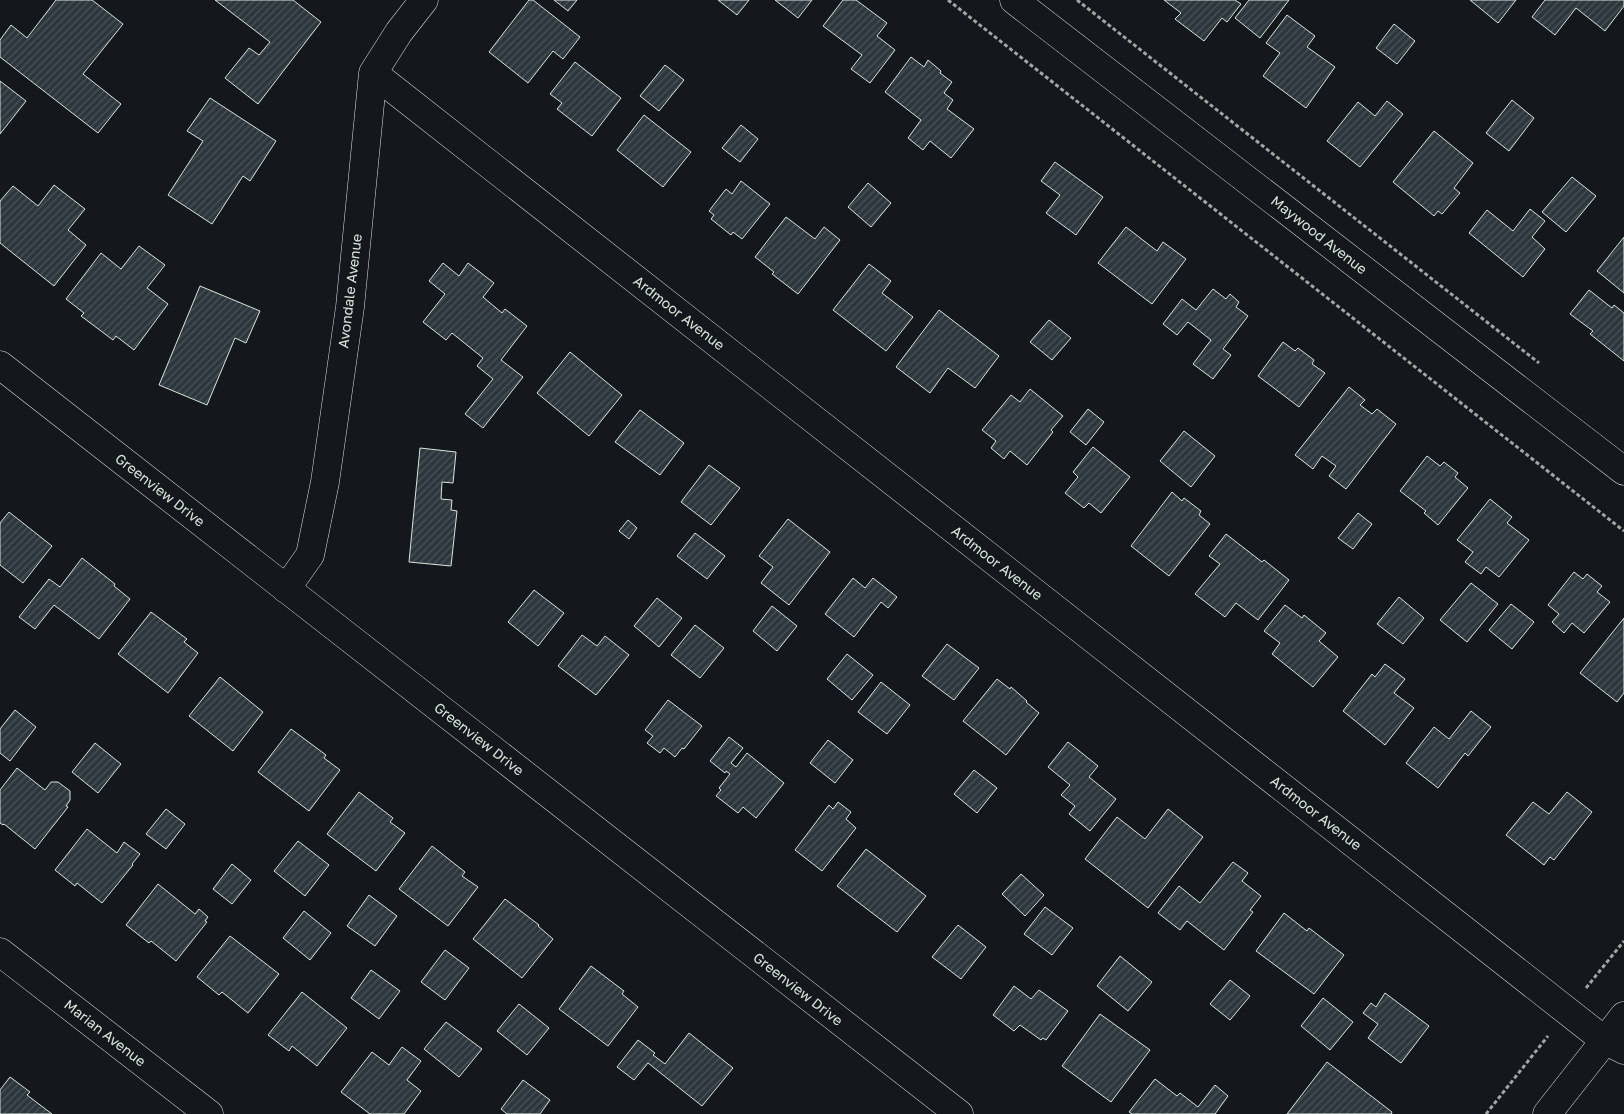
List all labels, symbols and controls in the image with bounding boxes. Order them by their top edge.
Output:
street label: Maywood Avenue [1268,192,1371,277]
street label: Avondale Avenue [334,233,365,349]
street label: Ardmoor Avenue [630,272,728,353]
street label: Greenview Drive [112,449,208,530]
street label: Ardmoor Avenue [948,522,1046,603]
street label: Greenview Drive [431,698,527,779]
street label: Ardmoor Avenue [1267,772,1365,853]
street label: Greenview Drive [750,948,846,1029]
street label: Marian Avenue [61,996,149,1070]

